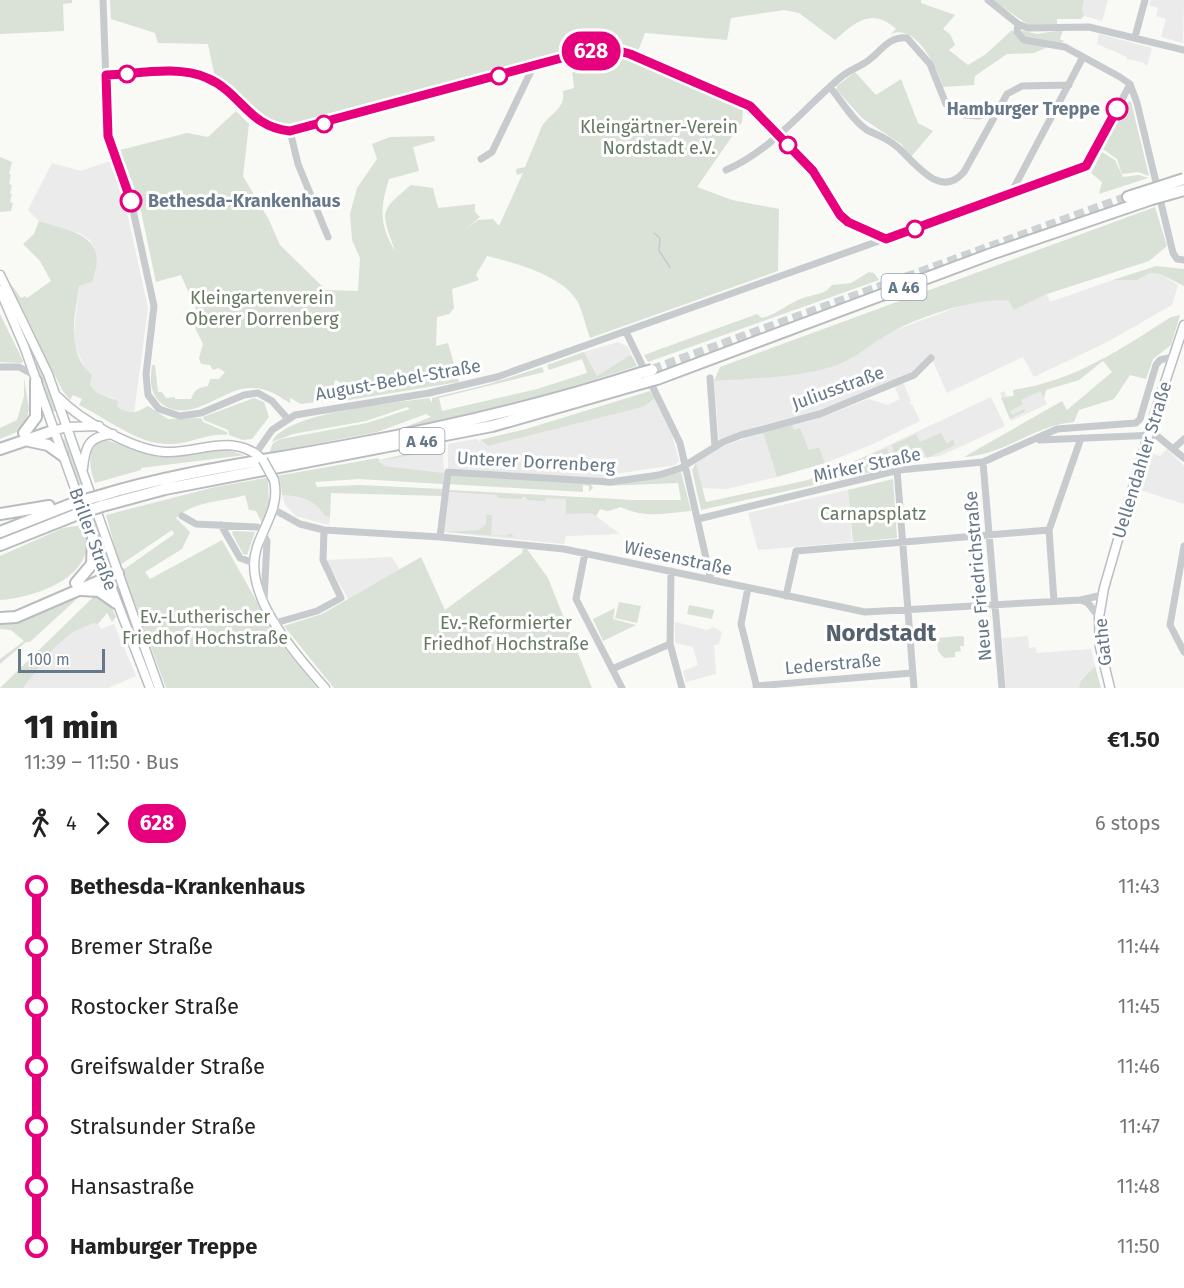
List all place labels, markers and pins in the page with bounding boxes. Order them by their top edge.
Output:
unlabelled marker [118,65,136,83]
unlabelled marker [490,67,508,85]
place label: Hamburger Treppe [947,98,1100,120]
marker: Hamburger Treppe [1106,98,1128,120]
unlabelled marker [315,115,333,133]
unlabelled marker [779,136,797,154]
marker: Bethesda-Krankenhaus [120,190,142,212]
place label: Bethesda-Krankenhaus [148,190,341,212]
unlabelled marker [906,220,924,238]

